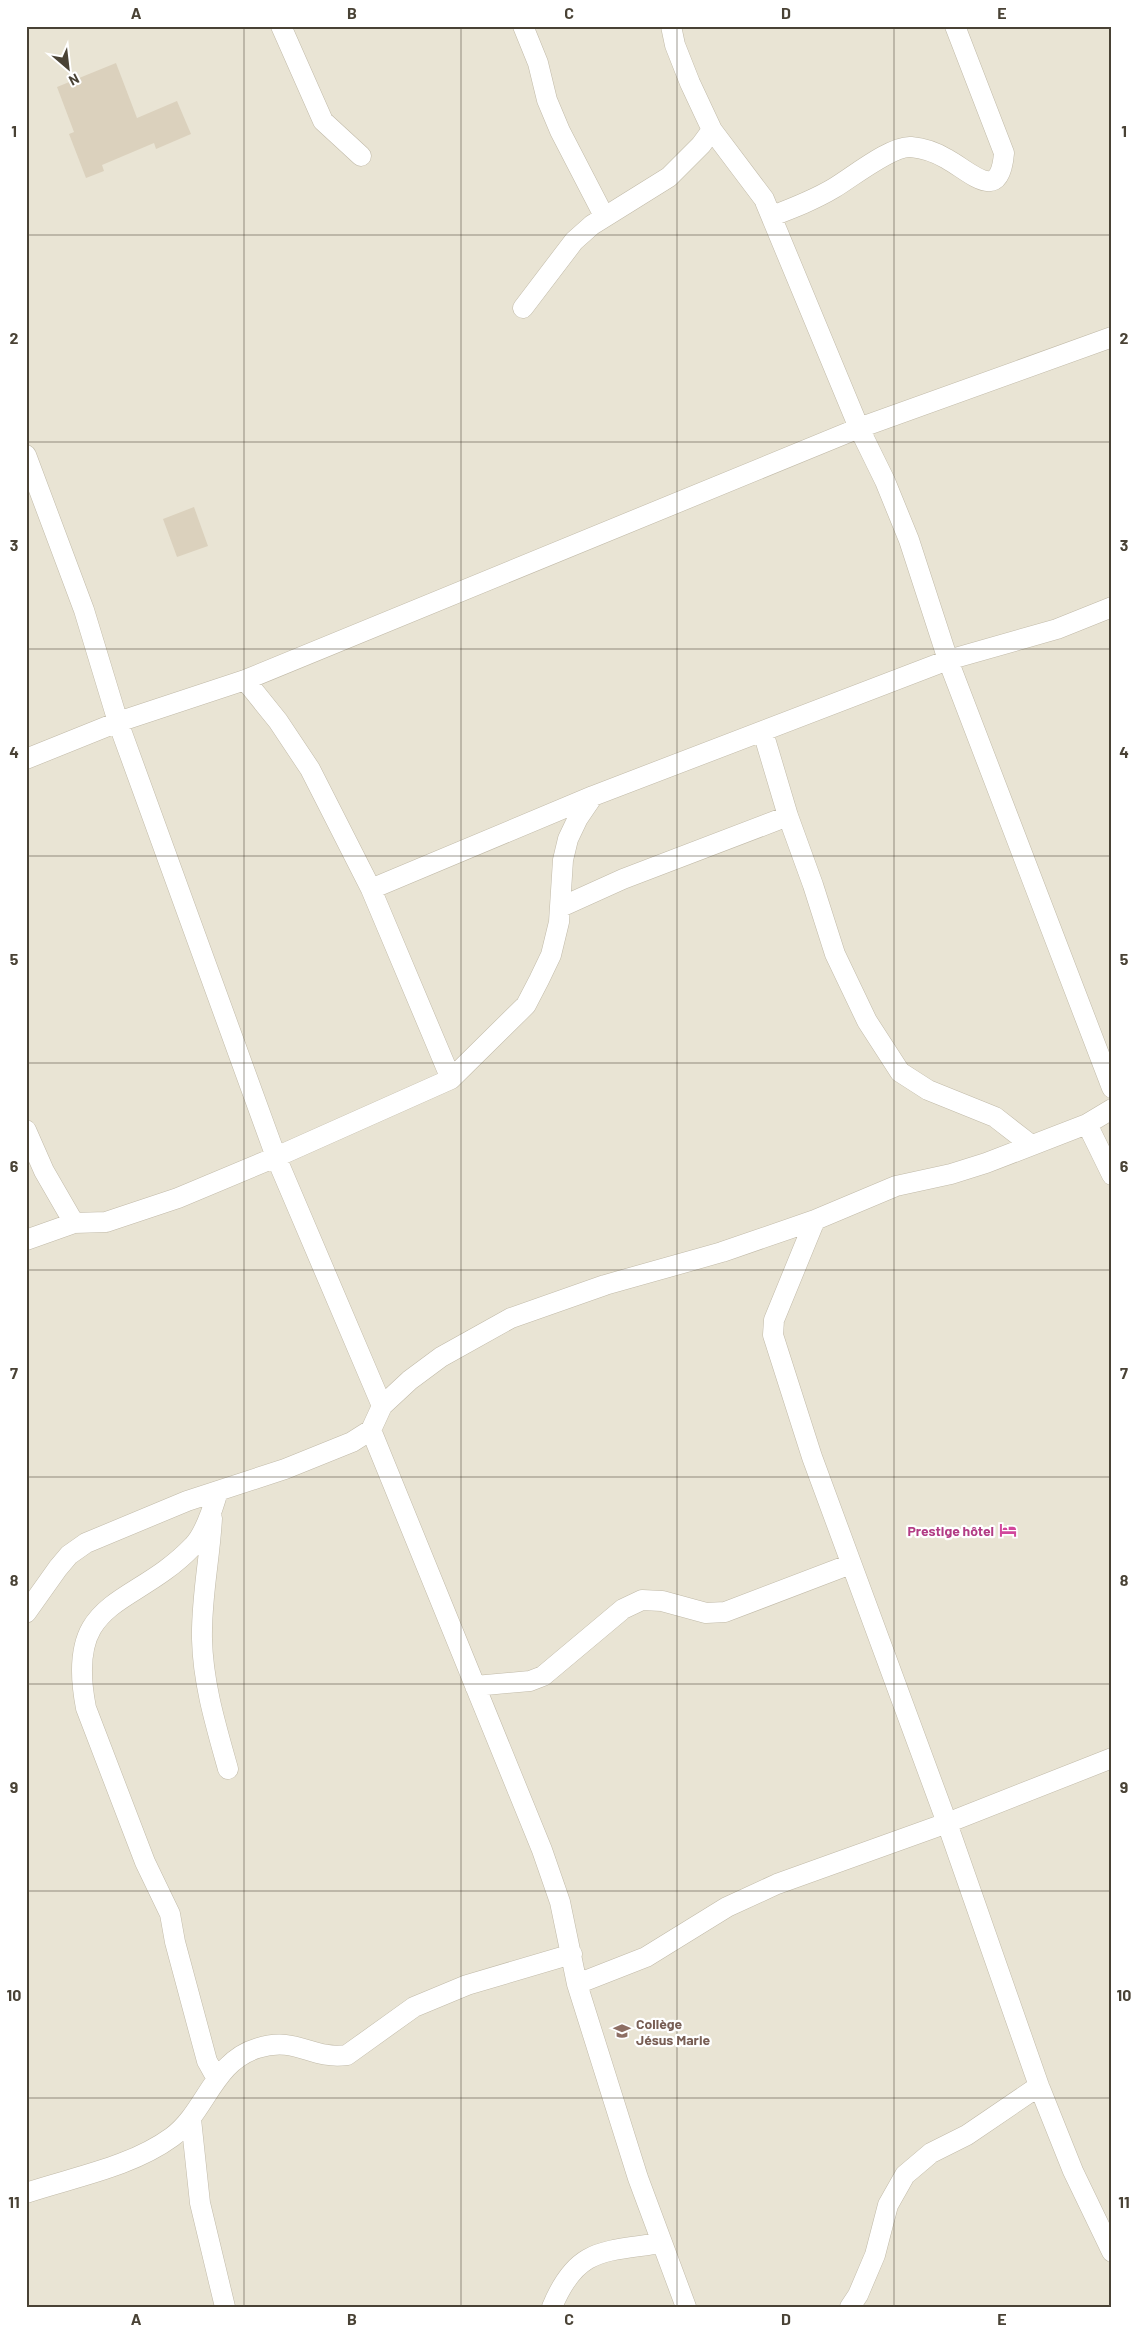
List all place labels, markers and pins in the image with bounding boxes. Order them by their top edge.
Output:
hotel icon: Prestige hôtel [998,1520,1018,1540]
place label: Prestige hôtel [907,1522,994,1539]
place label: Collège Jésus Marie [636,2015,710,2048]
school or university icon: Collège Jésus Marie [612,2021,632,2041]

